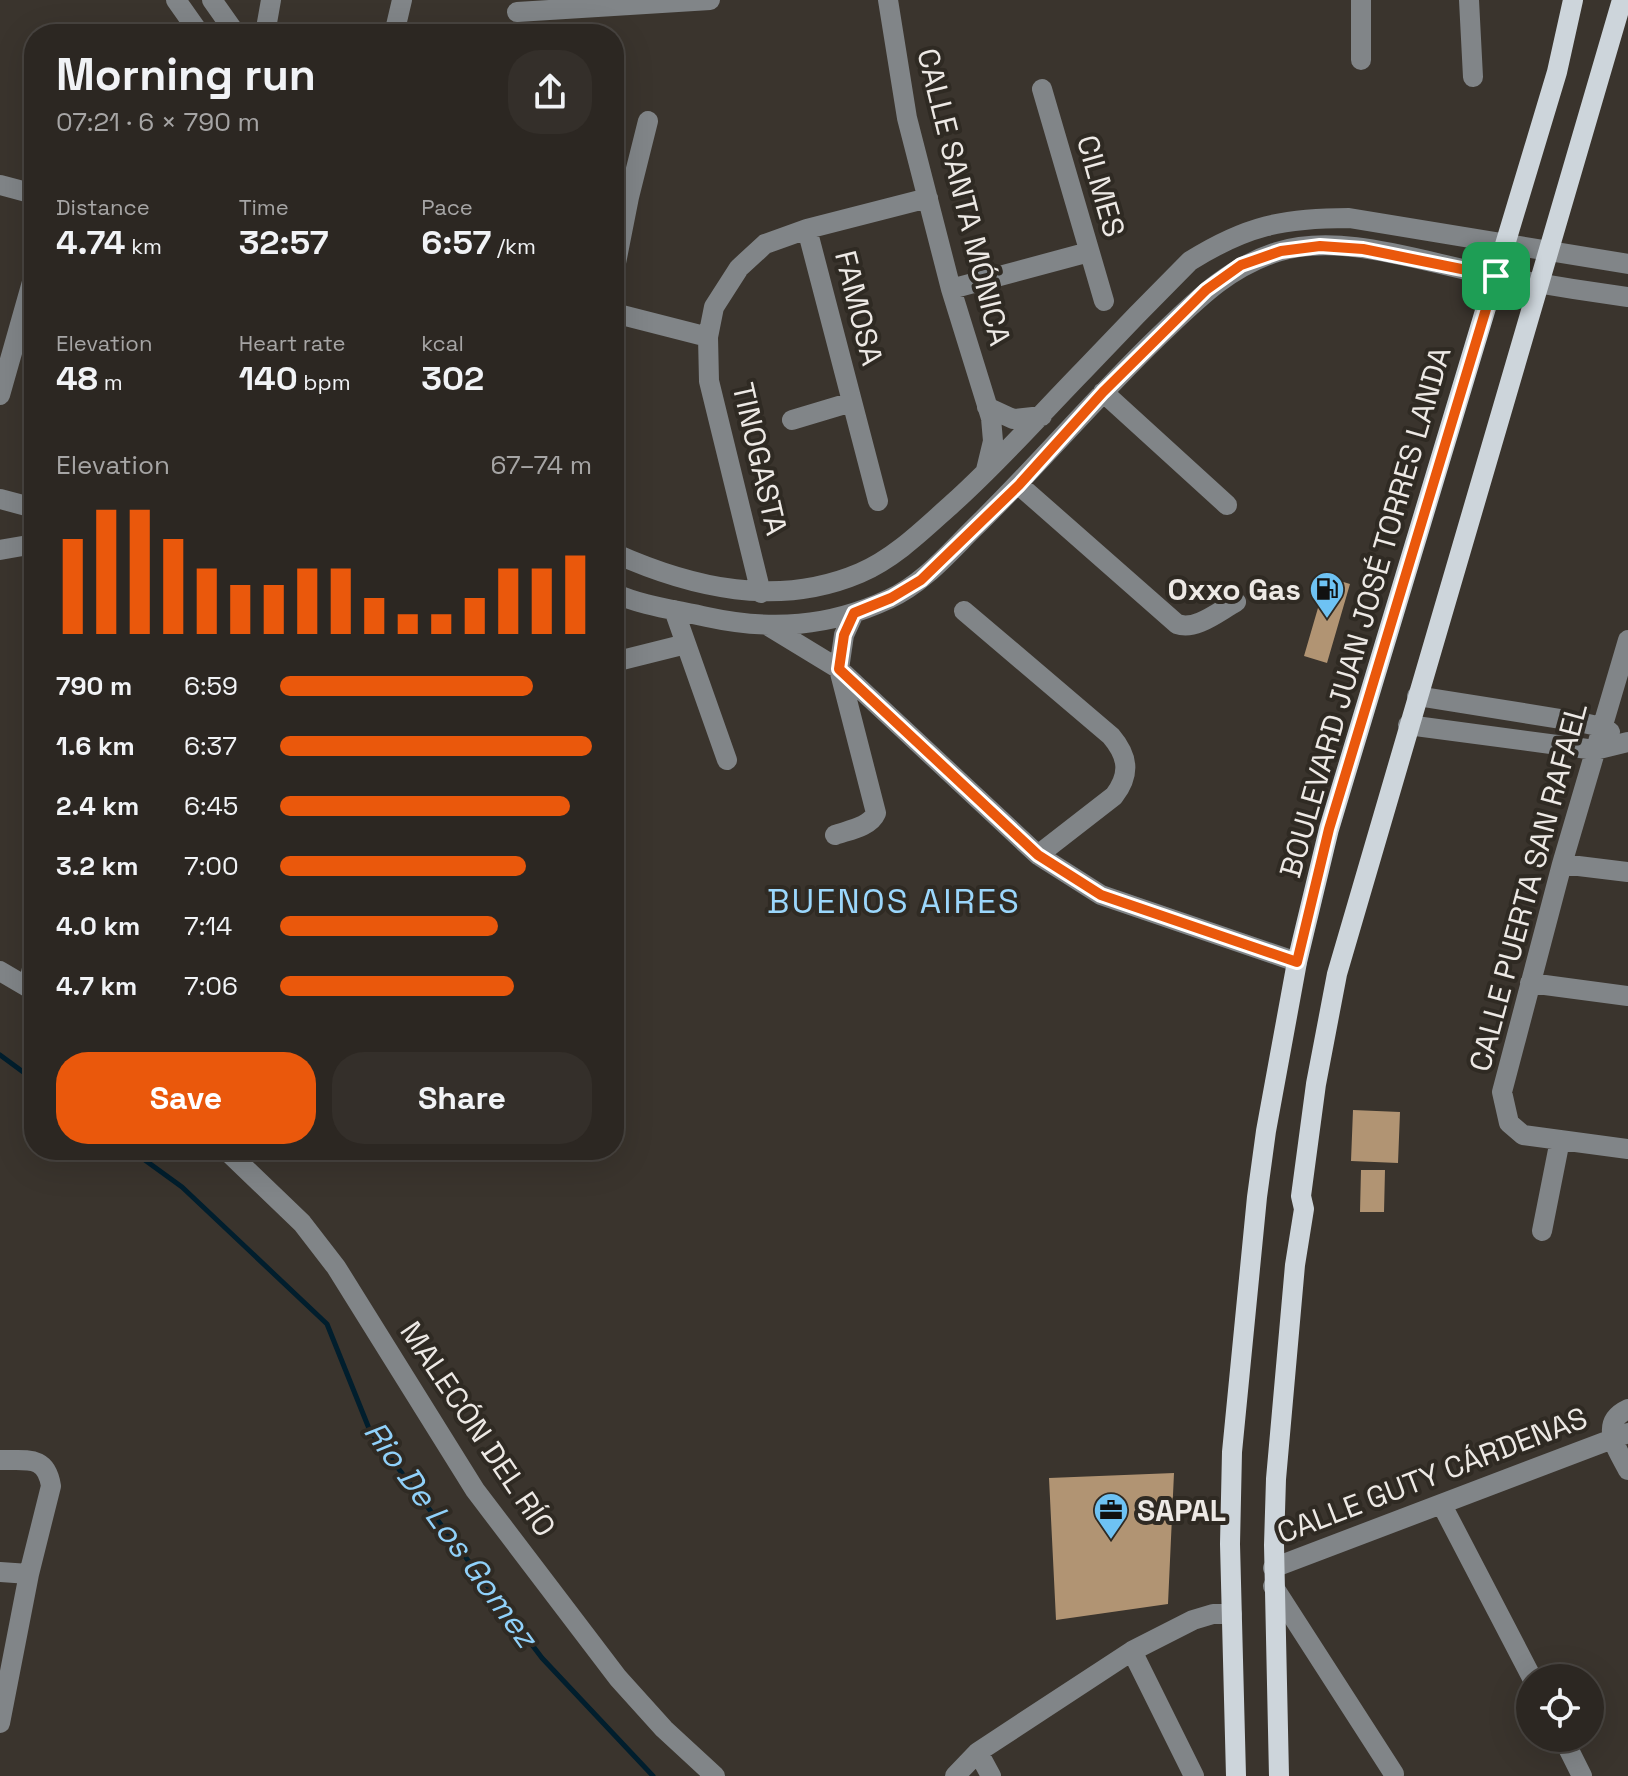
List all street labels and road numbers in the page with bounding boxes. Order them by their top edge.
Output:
street label: CALLE SANTA MÓNICA [908,44,1020,350]
street label: CILMES [1068,131,1134,241]
street label: FAMOSA [826,247,892,370]
street label: BOULEVARD JUAN JOSÉ TORRES LANDA [1270,342,1460,882]
street label: TINOGASTA [724,379,796,539]
street label: CALLE PUERTA SAN RAFAEL [1460,698,1596,1076]
street label: MALECÓN DEL RÍO [392,1314,564,1544]
street label: CALLE GUTY CÁRDENAS [1271,1398,1593,1552]

